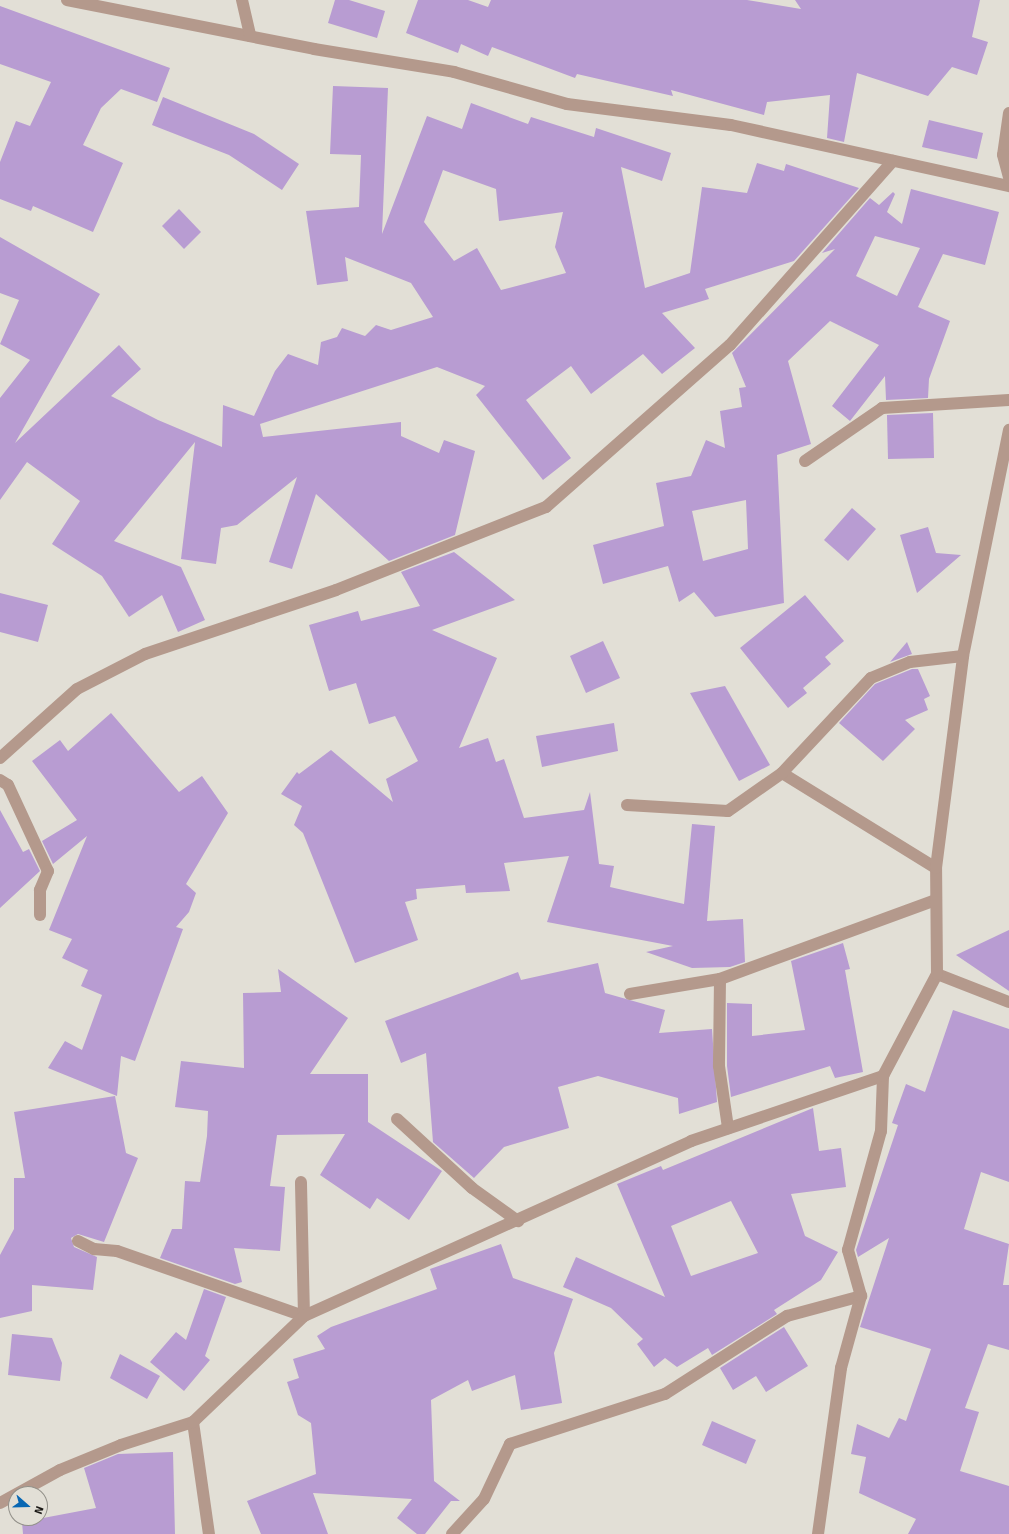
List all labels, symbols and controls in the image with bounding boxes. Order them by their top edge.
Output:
north arrow [8,1486,48,1526]
text: N [31,1504,46,1516]

